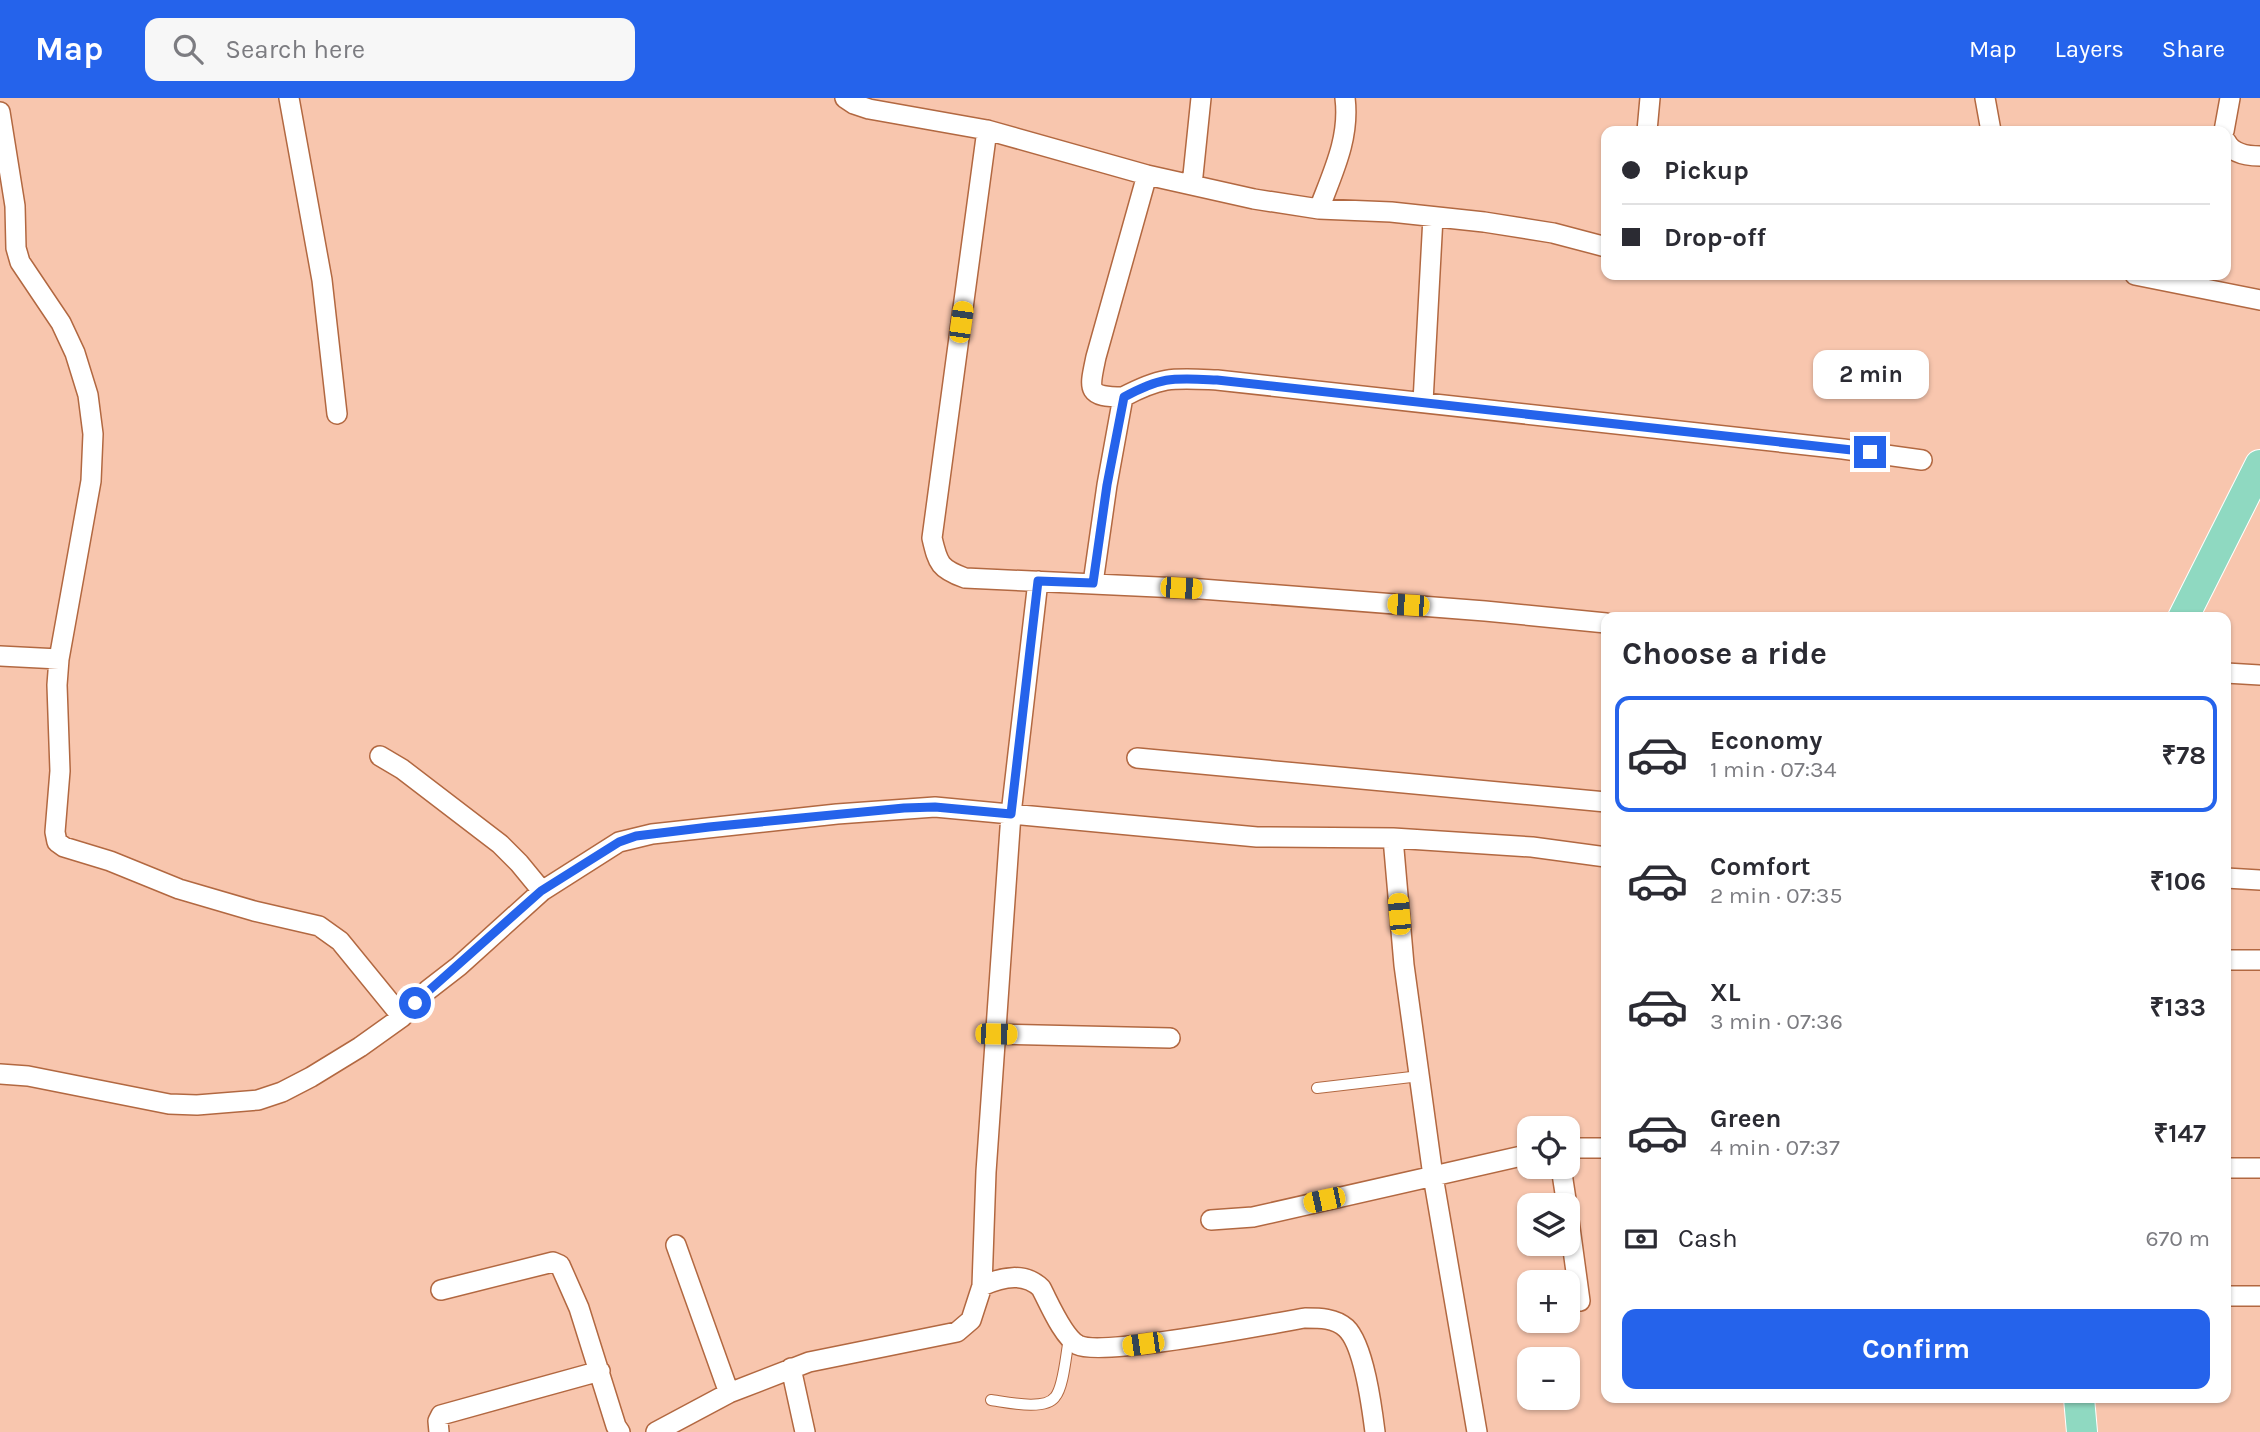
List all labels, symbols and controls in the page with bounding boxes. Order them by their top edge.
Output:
search box [145,18,635,81]
text: Map [35,30,103,68]
icon: search [169,30,207,68]
text: Search here [225,34,365,65]
text: Map [1969,35,2017,63]
text: Layers [2055,35,2124,63]
text: Share [2162,35,2225,63]
text: Pickup [1664,155,1749,186]
text: Drop-off [1664,222,1766,253]
car [948,300,975,344]
callout: 2 min [1812,350,1928,400]
text: 2 min [1839,361,1903,388]
route end [1854,436,1886,468]
car [1160,576,1203,600]
car [1387,593,1430,617]
text: Choose a ride [1622,635,1827,672]
icon: car [1626,723,1689,786]
text: Economy [1710,725,1822,756]
text: ₹78 [2161,740,2206,771]
text: 1 min · 07:34 [1710,756,1837,783]
icon: car [1626,849,1689,912]
text: Comfort [1710,851,1811,882]
text: ₹106 [2150,866,2206,897]
text: 2 min · 07:35 [1710,882,1842,909]
car [1387,892,1412,936]
icon: car [1626,975,1689,1038]
text: XL [1710,977,1741,1008]
route start [399,987,431,1019]
text: ₹133 [2150,992,2206,1023]
text: 3 min · 07:36 [1710,1008,1843,1035]
car [975,1023,1018,1045]
icon: car [1626,1101,1689,1164]
text: Green [1710,1103,1782,1134]
map controls [1517,1116,1580,1410]
button: locate [1517,1116,1580,1179]
text: ₹147 [2153,1118,2206,1149]
text: 4 min · 07:37 [1710,1134,1840,1161]
car [1302,1185,1347,1215]
button: layers [1517,1193,1580,1256]
icon: cash [1622,1220,1660,1258]
text: Cash [1678,1223,1738,1254]
text: 670 m [2145,1225,2210,1252]
button: + [1517,1270,1580,1333]
button: Confirm [1622,1309,2210,1389]
car [1121,1331,1166,1357]
button: − [1517,1347,1580,1410]

